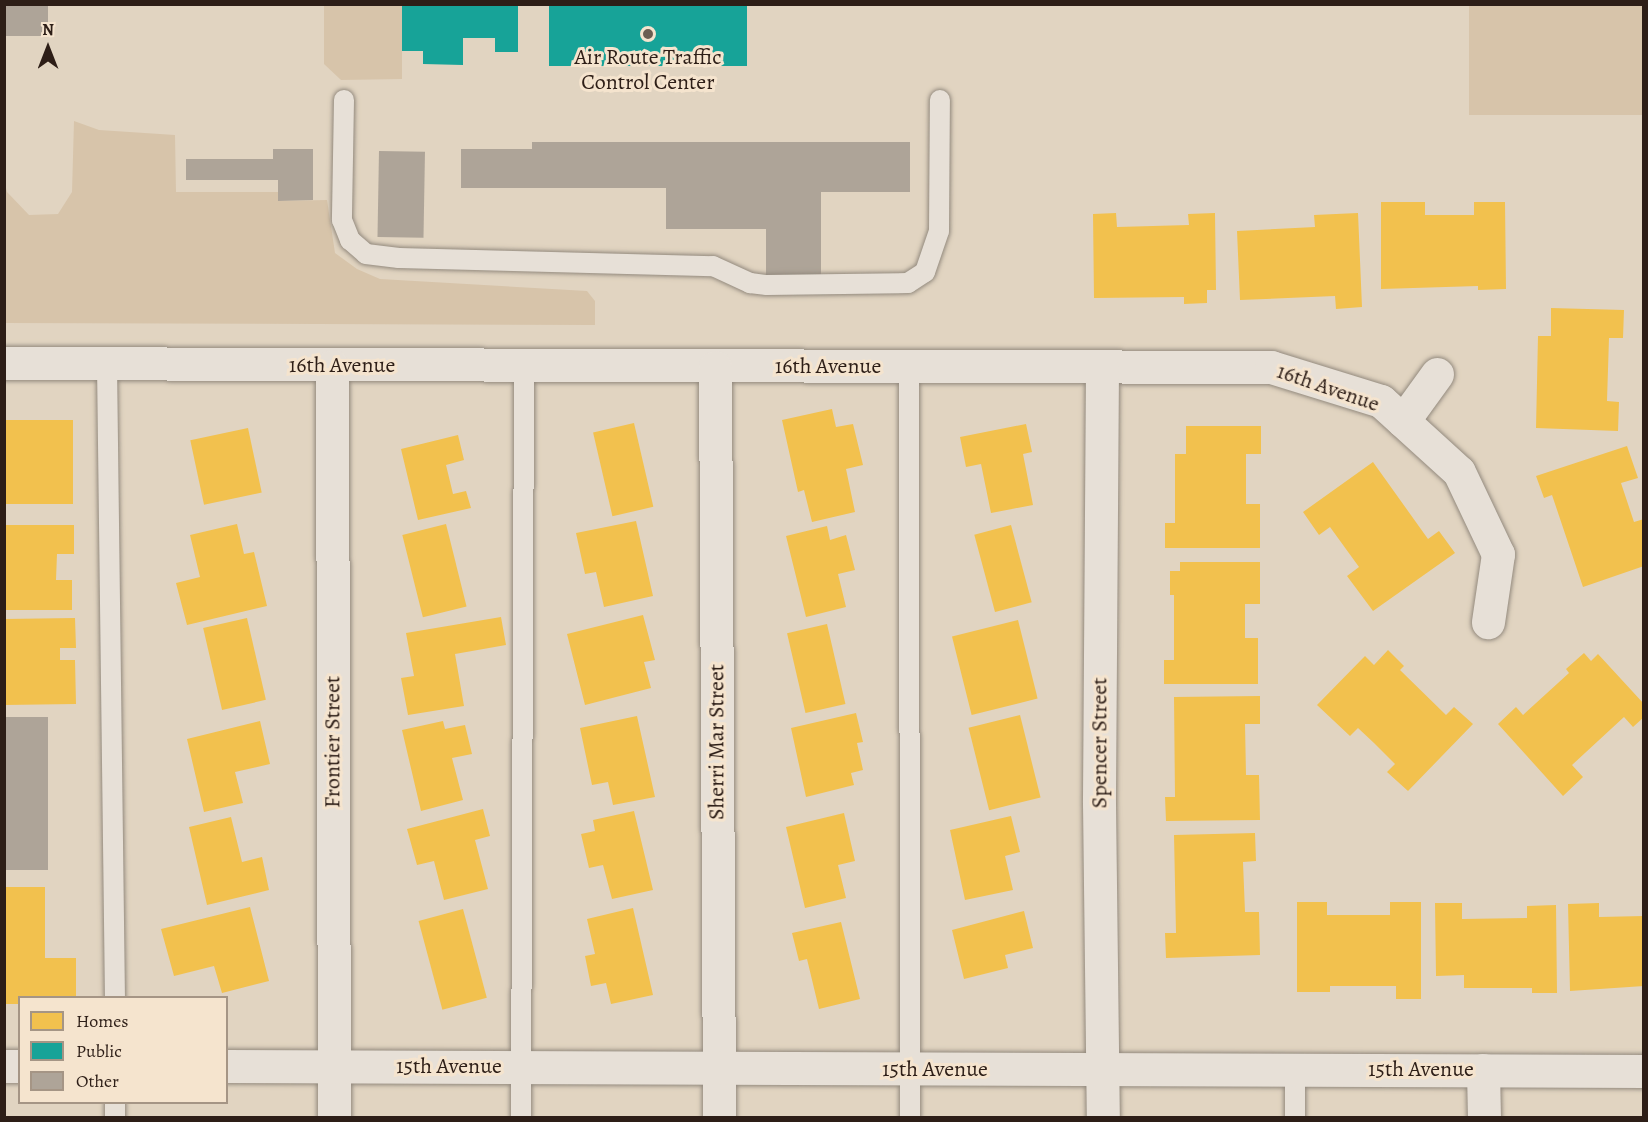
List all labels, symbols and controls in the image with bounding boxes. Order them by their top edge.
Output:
north arrow [18,18,78,78]
text: N [42,19,54,41]
marker: Air Route Traffic Control Center [641,27,655,41]
place label: Air Route Traffic Control Center [574,44,722,96]
street label: 16th Avenue [289,353,395,379]
street label: 16th Avenue [775,354,881,380]
street label: 16th Avenue [1273,358,1383,418]
street label: Sherri Mar Street [704,664,730,820]
street label: Frontier Street [320,676,346,808]
street label: Spencer Street [1087,678,1113,808]
legend [18,996,228,1104]
text: Homes [76,1009,128,1033]
text: Public [76,1039,122,1063]
street label: 15th Avenue [396,1054,502,1080]
street label: 15th Avenue [882,1057,988,1083]
street label: 15th Avenue [1368,1057,1474,1083]
text: Other [76,1069,119,1093]

